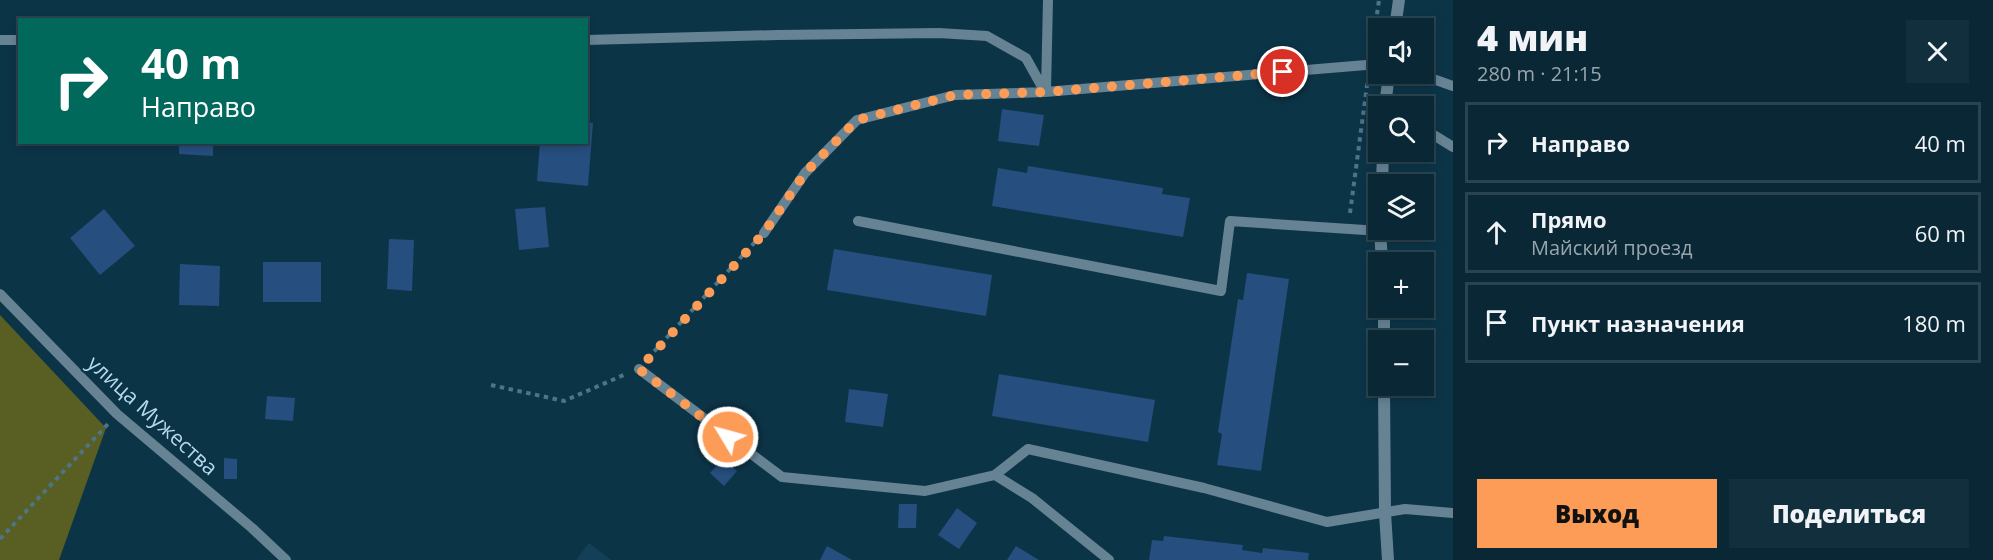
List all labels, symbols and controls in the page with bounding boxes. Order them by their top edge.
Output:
text: 4 мин [1477,13,1588,62]
map controls [1368,18,1434,396]
button: sound [1368,18,1434,84]
button: close [1906,20,1969,83]
text: 40 m [141,34,241,91]
icon: right [42,42,120,120]
pin [1257,46,1308,97]
icon: arrive [1266,55,1299,88]
text: 280 m · 21:15 [1477,60,1602,87]
text: Направо [141,88,256,125]
button: search [1368,96,1434,162]
icon: right [1480,126,1513,159]
text: Направо [1531,128,1630,158]
text: 40 m [1915,128,1966,158]
button: layers [1368,174,1434,240]
text: Прямо [1531,204,1607,234]
icon: ahead [1480,216,1513,249]
text: 60 m [1915,218,1966,248]
text: Майский проезд [1531,234,1692,261]
button: + [1368,252,1434,318]
icon: arrive [1480,306,1513,339]
text: Пункт назначения [1531,308,1745,338]
text: 180 m [1902,308,1966,338]
button: − [1368,330,1434,396]
street label: улица Мужества [82,349,224,481]
position arrow [696,405,760,469]
button: Выход [1477,479,1717,548]
button: Поделиться [1729,479,1969,548]

